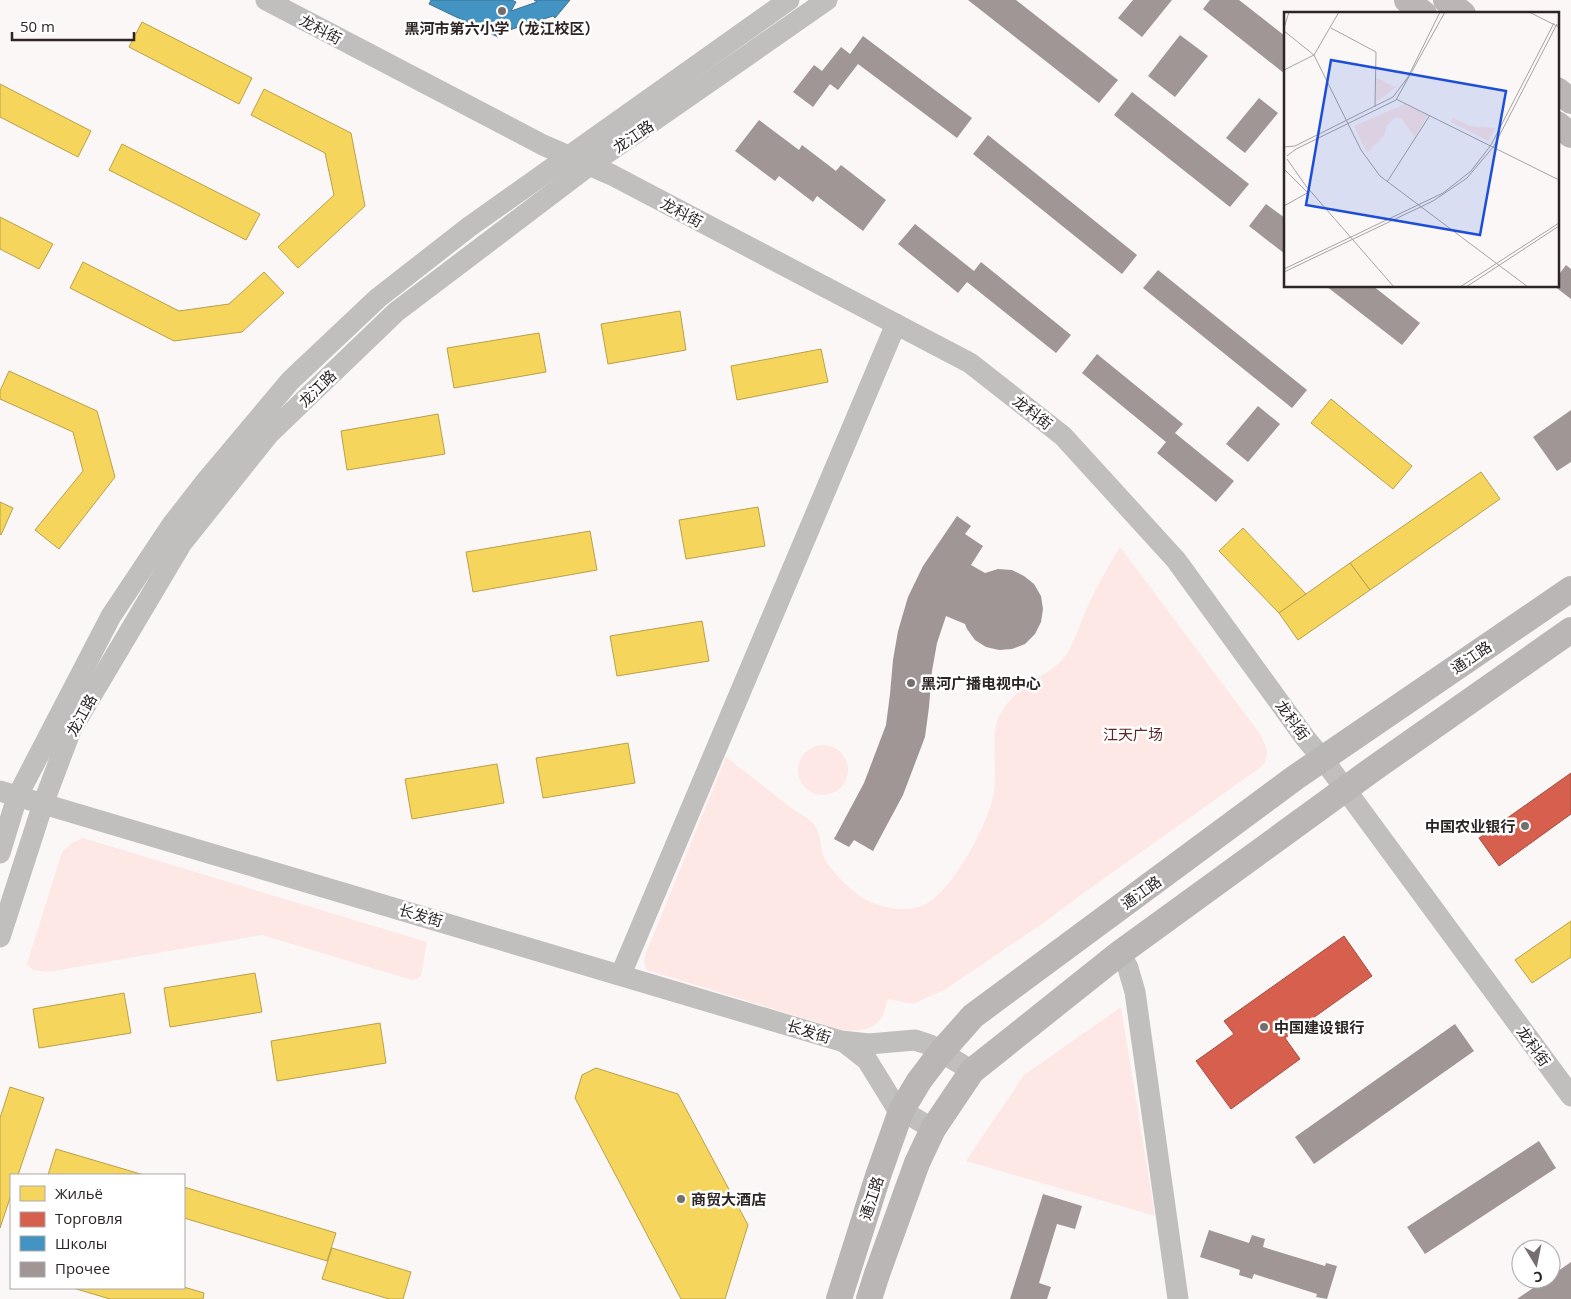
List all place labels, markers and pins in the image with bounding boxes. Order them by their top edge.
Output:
marker: 黑河市第六小学（龙江校区） [496,5,508,17]
place label: 黑河市第六小学（龙江校区） [404,18,600,38]
place label: 黑河广播电视中心 [921,673,1041,693]
marker: 黑河广播电视中心 [905,677,917,689]
place label: 中国农业银行 [1425,816,1515,836]
marker: 中国农业银行 [1519,820,1531,832]
place label: 中国建设银行 [1274,1017,1364,1037]
marker: 中国建设银行 [1258,1021,1270,1033]
place label: 商贸大酒店 [691,1189,766,1209]
marker: 商贸大酒店 [675,1193,687,1205]

